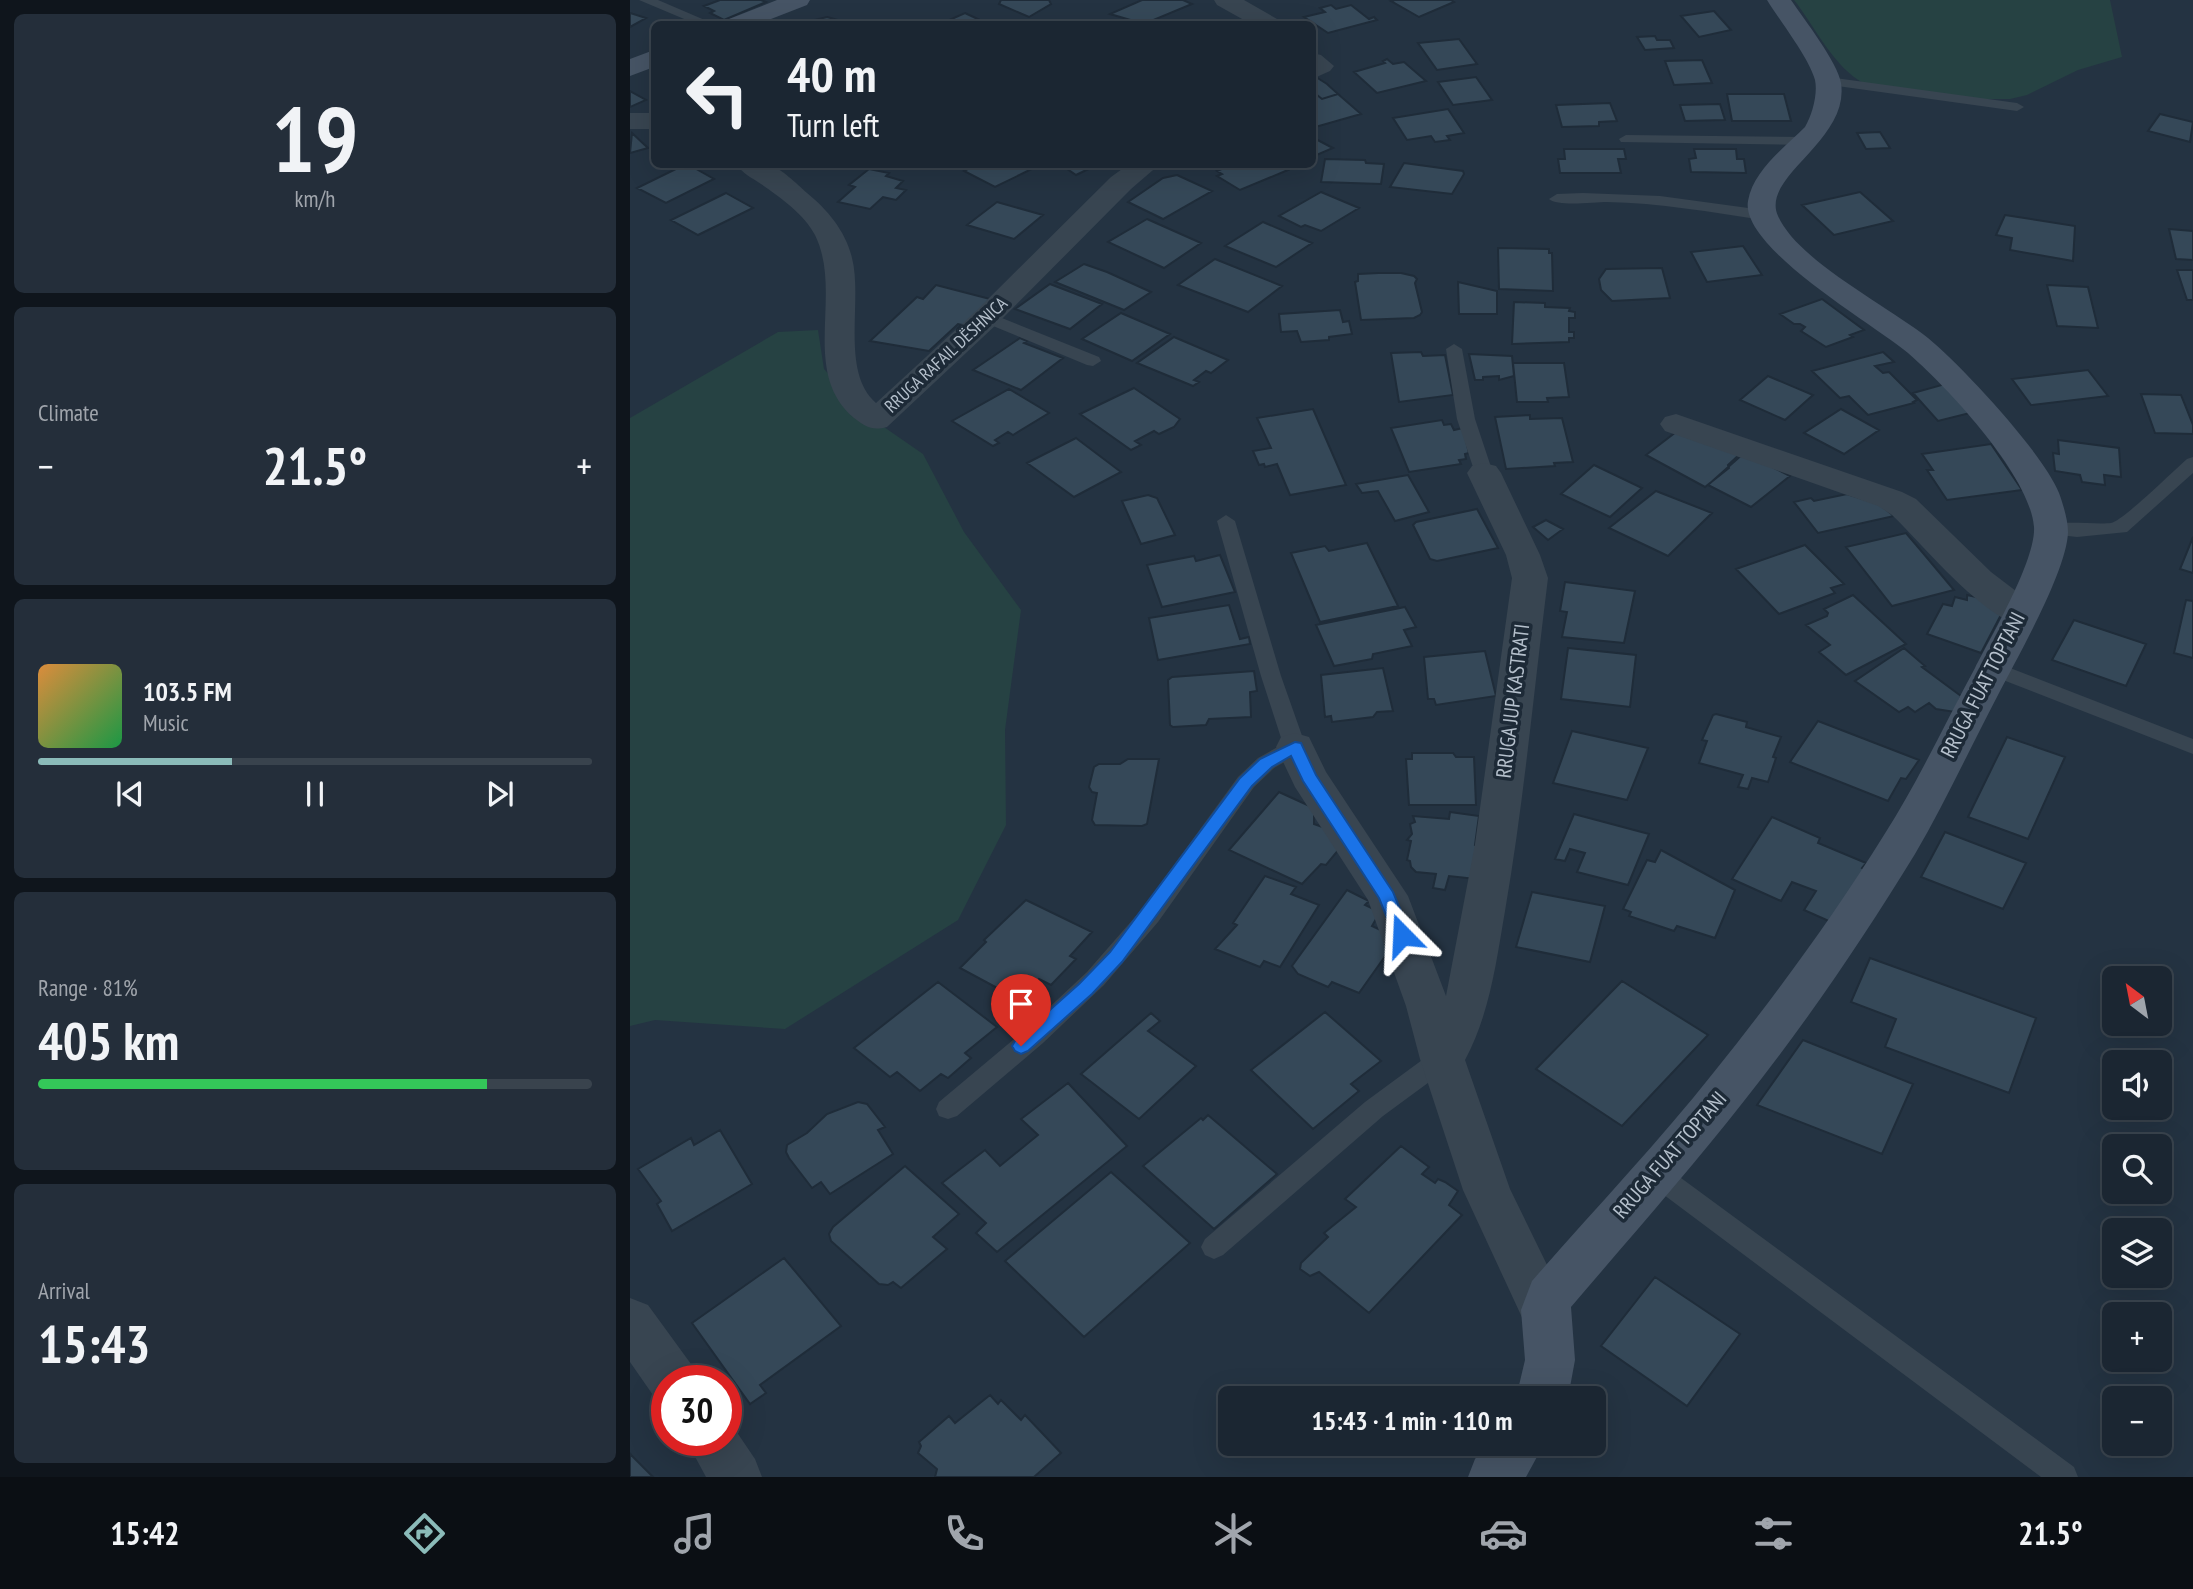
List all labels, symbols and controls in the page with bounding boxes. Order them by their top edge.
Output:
text: 40 m [787,42,876,106]
icon: left [672,49,763,140]
text: 19 [272,79,359,197]
text: Turn left [787,104,879,146]
text: km/h [295,184,335,213]
street label: RRUGA RAFAIL DËSHNICA [879,292,1012,417]
text: Climate [38,398,99,427]
text: 21.5° [263,432,367,499]
text: − [38,441,54,490]
text: + [576,441,592,490]
street label: RRUGA FUAT TOPTANI [1934,607,2031,762]
street label: RRUGA JUP KASTRATI [1490,622,1535,780]
text: 103.5 FM [143,675,232,708]
text: Music [143,708,189,737]
icon: previous [111,775,149,813]
icon: pause [296,775,334,813]
icon: next [481,775,519,813]
position arrow [1365,898,1439,972]
north arrow [2102,966,2172,1036]
map controls [2102,966,2172,1456]
text: Range · 81% [38,973,138,1002]
pin [991,974,1051,1046]
icon: arrive [1002,985,1040,1023]
text: 405 km [38,1007,179,1074]
button: sound [2102,1050,2172,1120]
street label: RRUGA FUAT TOPTANI [1607,1085,1732,1224]
button: search [2102,1134,2172,1204]
button: layers [2102,1218,2172,1288]
text: Arrival [38,1276,90,1305]
button: + [2102,1302,2172,1372]
text: 15:43 [38,1310,150,1377]
speed limit sign: 30 [651,1365,742,1456]
button: − [2102,1386,2172,1456]
text: 15:43 · 1 min · 110 m [1312,1404,1512,1437]
icon: directions [400,1509,449,1558]
icon: music [670,1509,719,1558]
icon: phone [940,1509,989,1558]
icon: climate [1209,1509,1258,1558]
icon: car [1479,1509,1528,1558]
icon: filters [1749,1509,1798,1558]
text: 15:42 [110,1512,180,1554]
text: 21.5° [2018,1512,2083,1554]

